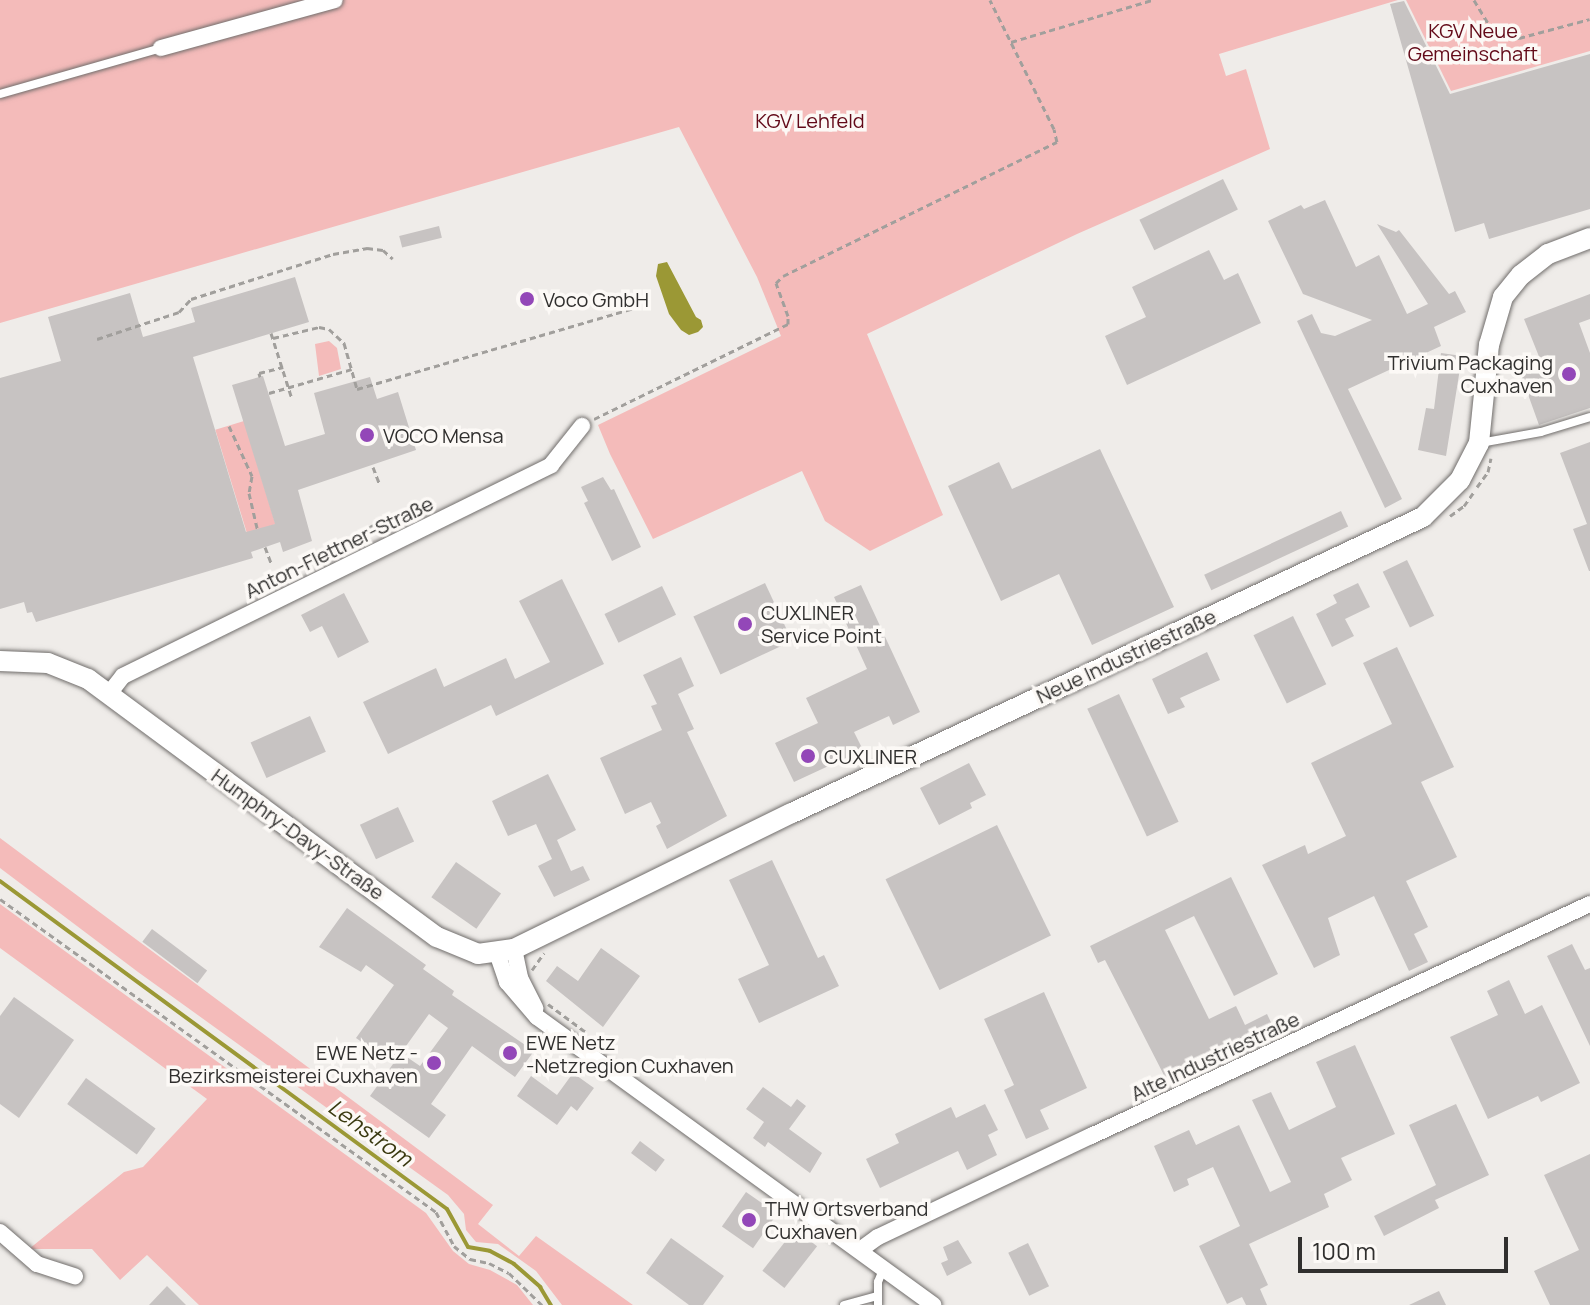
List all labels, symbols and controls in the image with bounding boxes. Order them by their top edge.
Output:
park label: KGV Neue Gemeinschaft [1408,18,1538,65]
park label: KGV Lehfeld [755,108,865,132]
place label: Voco GmbH [543,287,649,311]
marker: Voco GmbH [518,290,536,308]
place label: Trivium Packaging Cuxhaven [1387,350,1553,397]
marker: Trivium Packaging Cuxhaven [1560,365,1578,383]
place label: VOCO Mensa [383,423,504,447]
marker: VOCO Mensa [358,426,376,444]
street label: Anton-Flettner-Straße [241,491,437,603]
place label: CUXLINER Service Point [761,600,882,647]
street label: Neue Industriestraße [1032,604,1220,708]
marker: CUXLINER Service Point [736,615,754,633]
place label: CUXLINER [824,744,917,768]
marker: CUXLINER [799,747,817,765]
street label: Humphry-Davy-Straße [207,763,389,905]
street label: Alte Industriestraße [1127,1006,1303,1106]
place label: EWE Netz -Netzregion Cuxhaven [526,1030,734,1077]
place label: EWE Netz - Bezirksmeisterei Cuxhaven [169,1040,418,1087]
marker: EWE Netz -Netzregion Cuxhaven [501,1044,519,1062]
marker: EWE Netz - Bezirksmeisterei Cuxhaven [425,1054,443,1072]
water label: Lehstrom [323,1094,417,1172]
place label: THW Ortsverband Cuxhaven [765,1196,928,1243]
marker: THW Ortsverband Cuxhaven [740,1211,758,1229]
scale bar [1302,1221,1512,1271]
text: 100 m [1312,1234,1376,1267]

